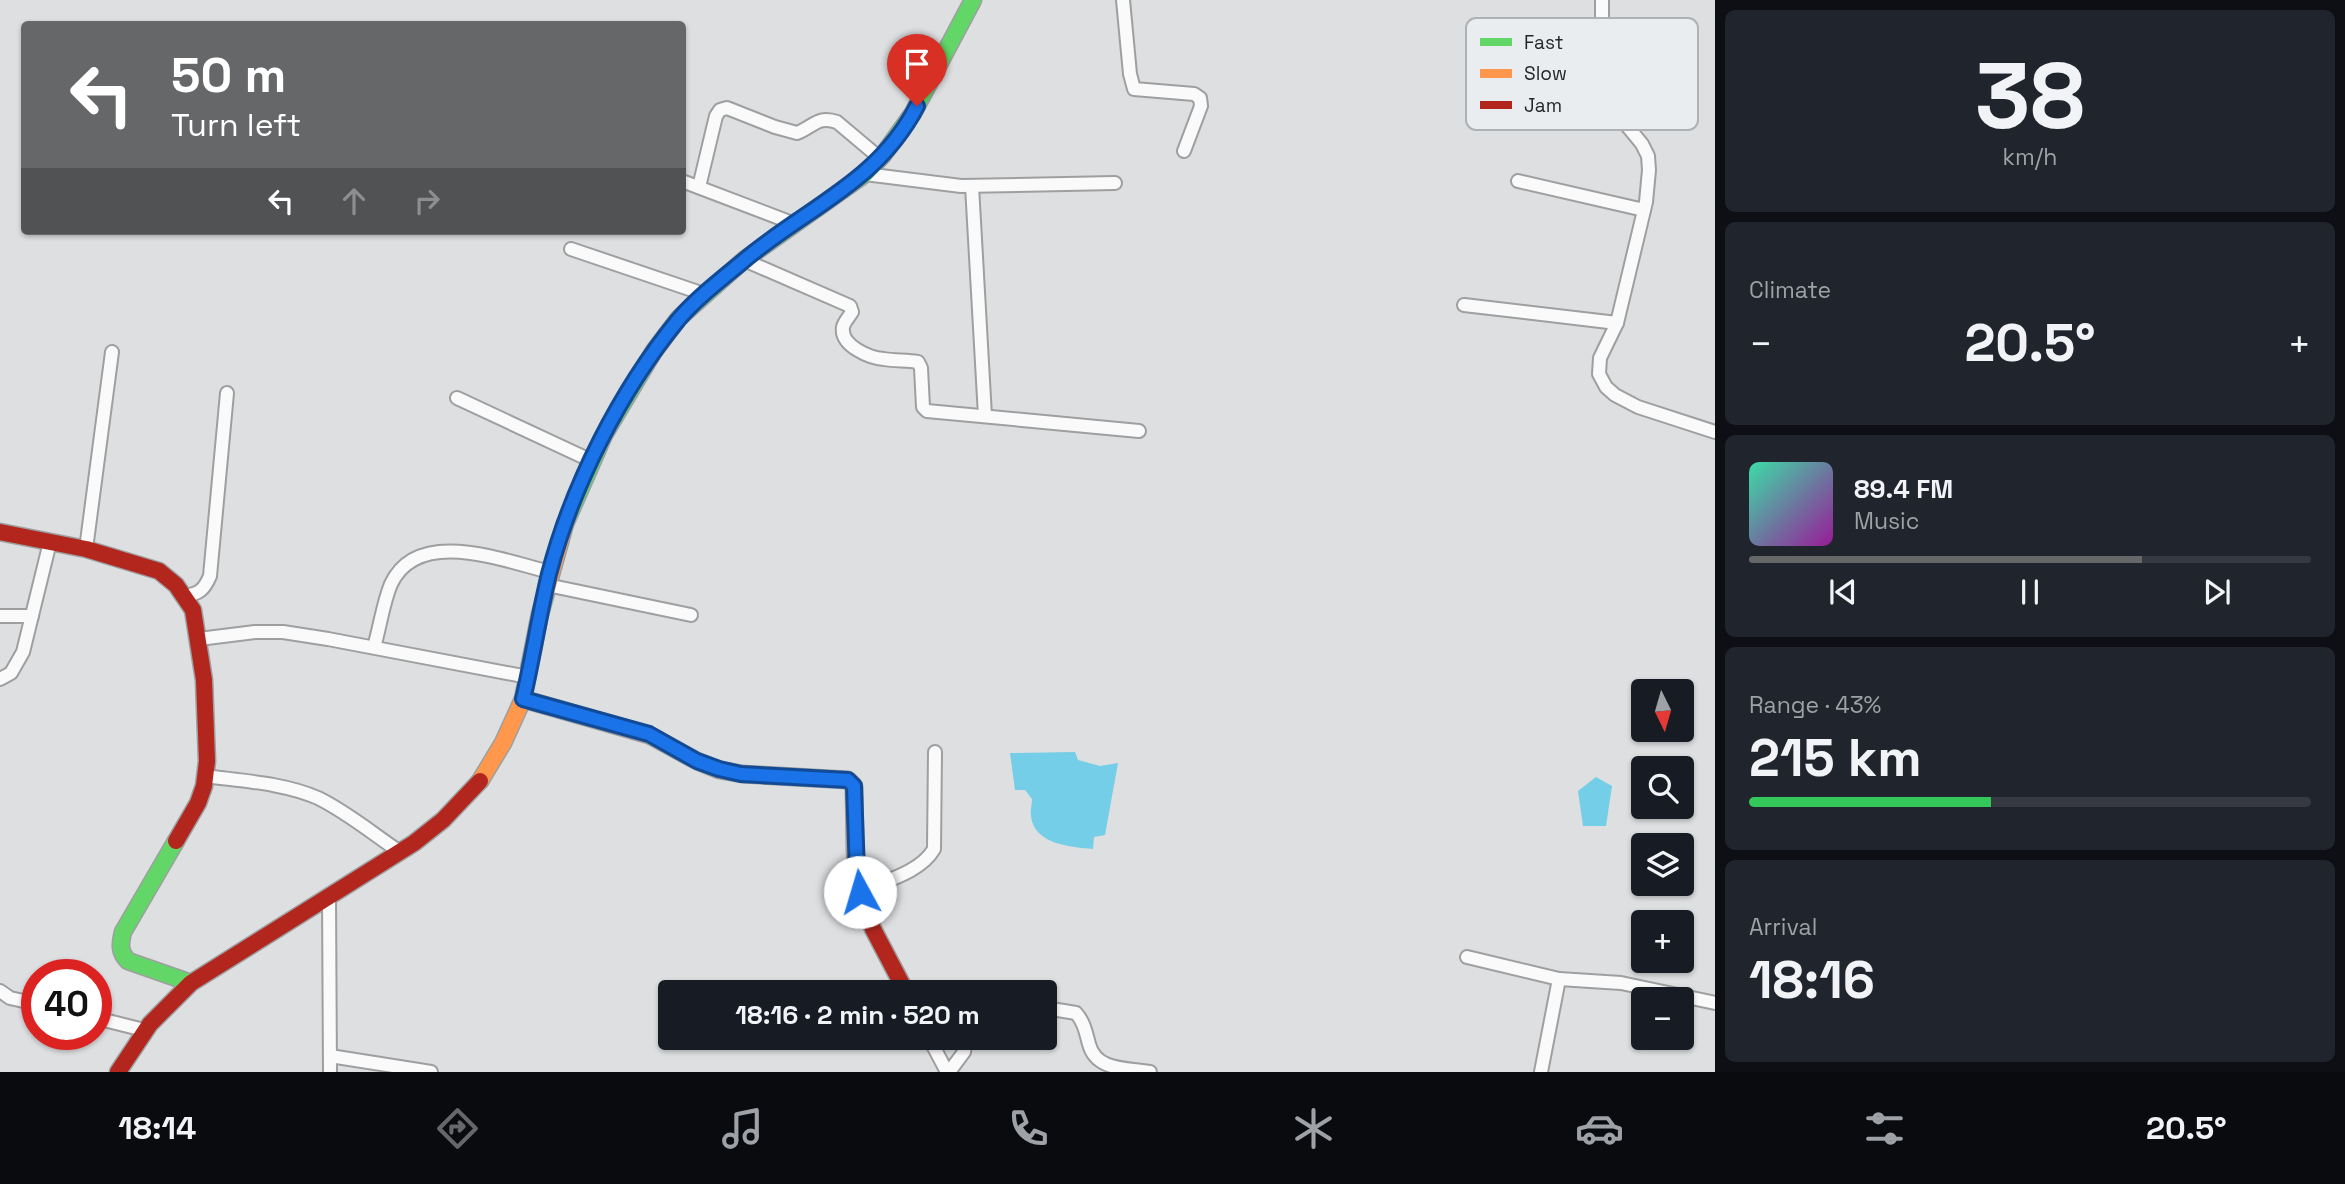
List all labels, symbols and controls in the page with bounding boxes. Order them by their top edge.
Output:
legend [1466,18,1698,130]
text: Fast [1524,30,1564,55]
pin [887,34,947,106]
text: 38 [1975,38,2085,155]
text: 50 m [171,44,286,106]
icon: arrive [898,45,936,83]
icon: left [56,49,147,140]
text: Slow [1524,61,1567,86]
text: Jam [1524,93,1562,118]
text: Turn left [171,105,301,145]
text: km/h [2003,142,2057,172]
icon: left [262,182,300,220]
icon: ahead [335,182,373,220]
icon: right [408,182,446,220]
text: Climate [1749,275,1831,305]
text: 20.5° [1964,310,2096,376]
text: − [1749,320,1773,368]
text: + [2287,320,2311,368]
text: 89.4 FM [1854,472,1953,506]
text: Music [1854,506,1919,536]
icon: previous [1824,573,1862,611]
icon: pause [2011,573,2049,611]
icon: next [2198,573,2236,611]
north arrow [1631,679,1694,742]
map controls [1631,679,1694,1050]
text: Range · 43% [1749,690,1881,720]
text: 215 km [1749,725,1922,791]
button: search [1631,756,1694,819]
button: layers [1631,833,1694,896]
position arrow [823,855,897,929]
button: + [1631,910,1694,973]
text: Arrival [1749,912,1817,942]
text: 18:16 [1749,947,1875,1013]
speed limit sign: 40 [21,959,112,1050]
button: − [1631,987,1694,1050]
text: 18:16 · 2 min · 520 m [735,998,980,1032]
icon: directions [433,1104,482,1153]
icon: music [718,1104,767,1153]
icon: phone [1004,1104,1053,1153]
icon: climate [1289,1104,1338,1153]
icon: car [1575,1104,1624,1153]
icon: filters [1860,1104,1909,1153]
text: 18:14 [118,1108,196,1148]
text: 20.5° [2146,1108,2227,1148]

